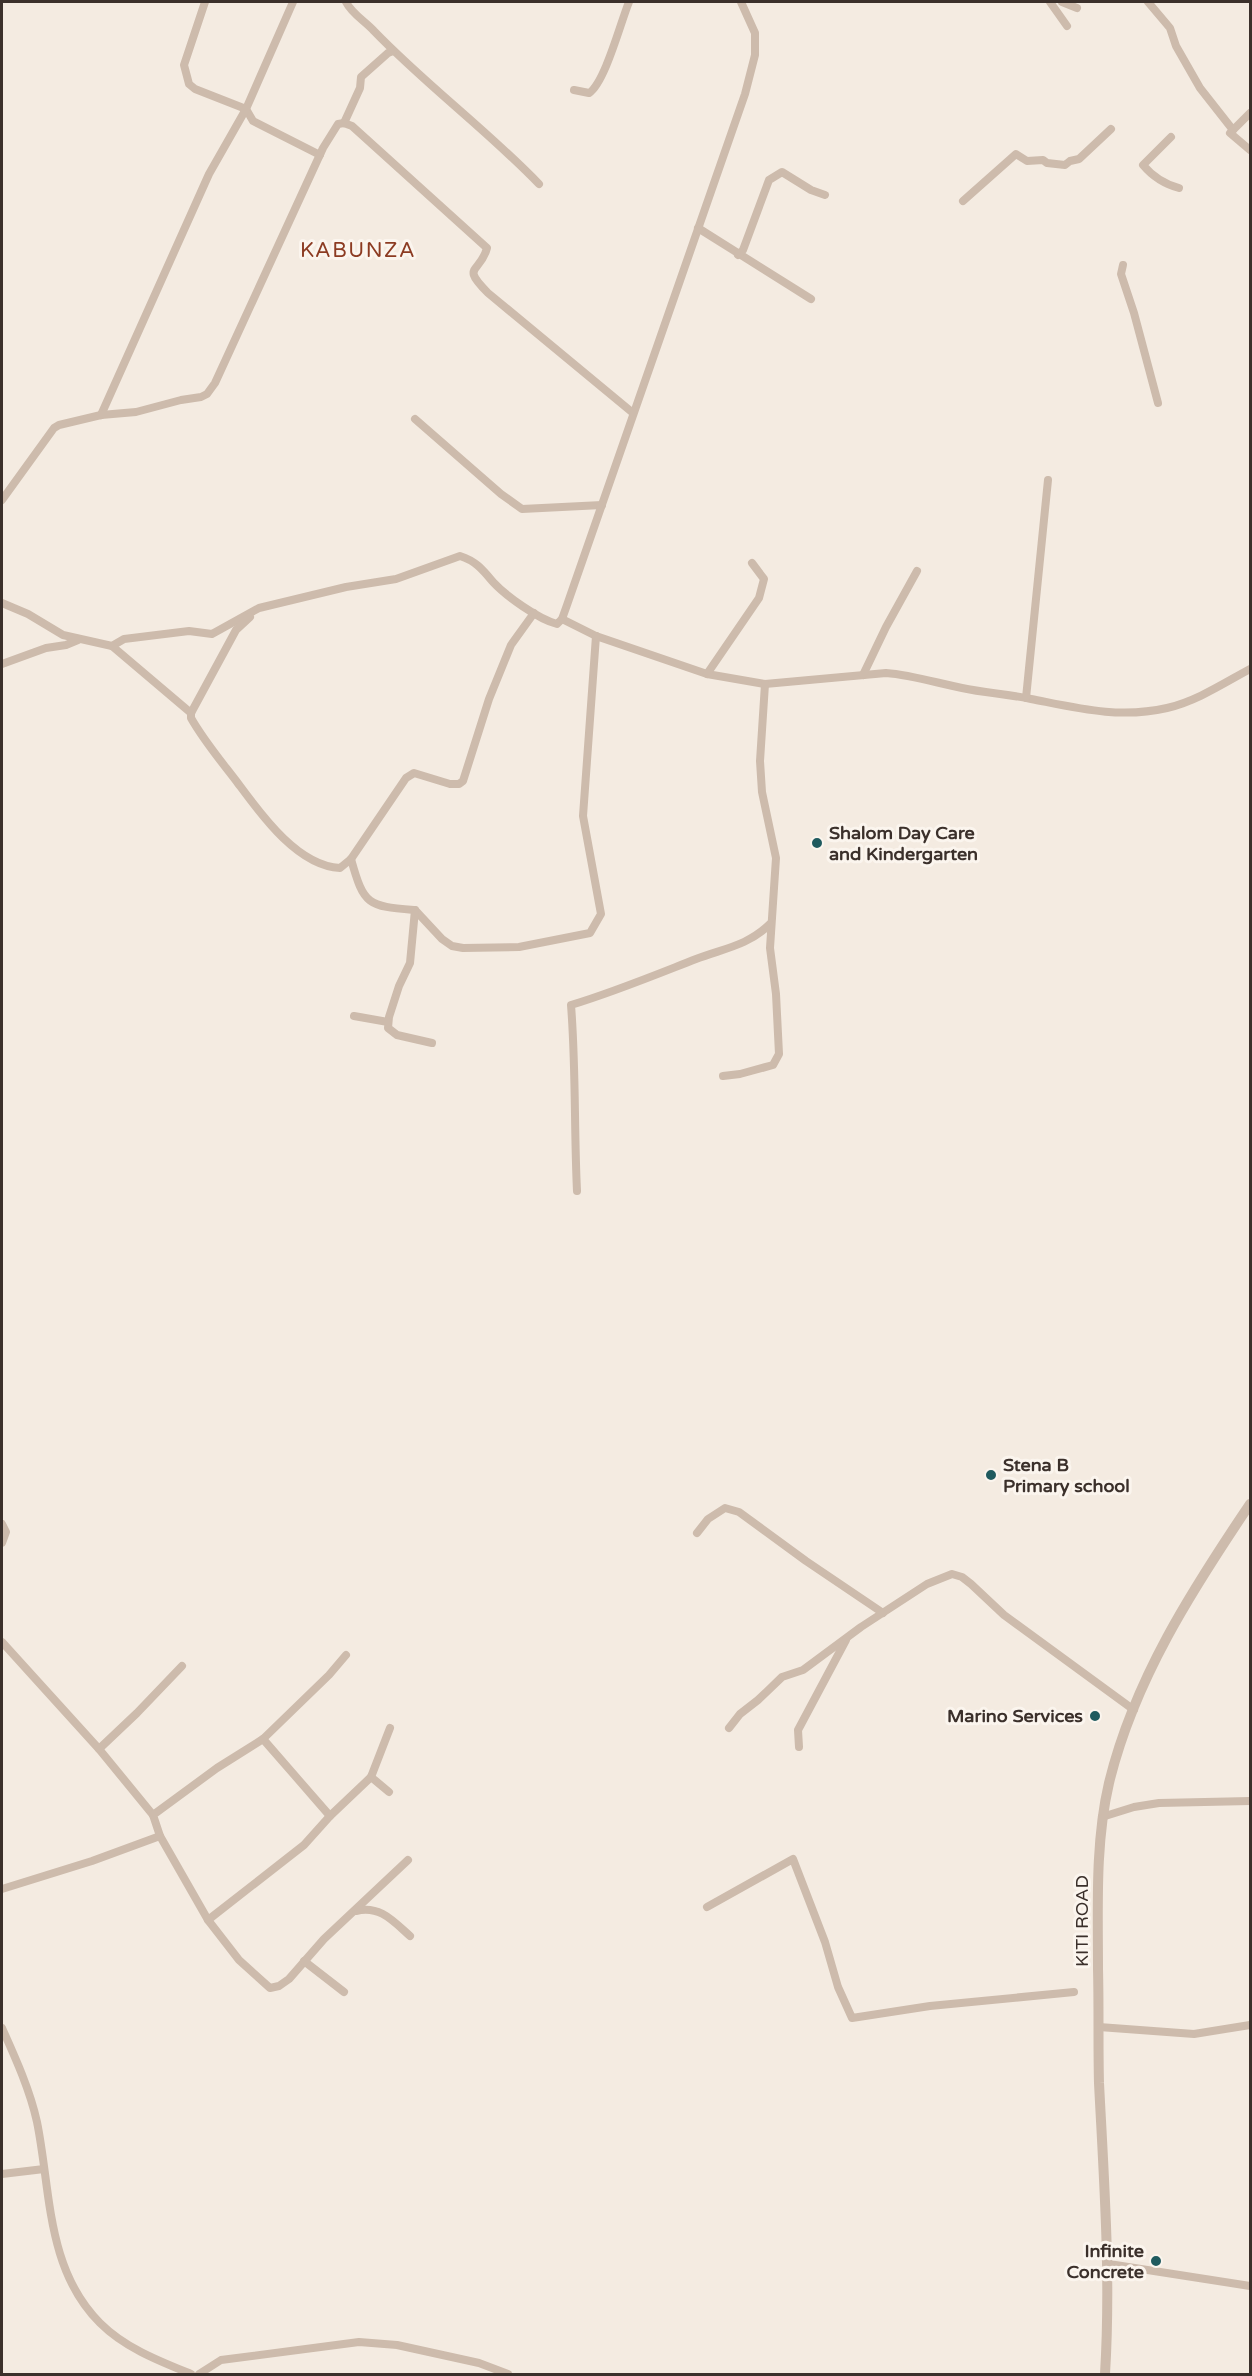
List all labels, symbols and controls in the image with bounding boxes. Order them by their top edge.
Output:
district label: KABUNZA [300,238,416,263]
place label: Shalom Day Care and Kindergarten [829,822,978,865]
marker: Shalom Day Care and Kindergarten [810,836,824,850]
place label: Stena B Primary school [1003,1454,1130,1497]
marker: Stena B Primary school [984,1468,998,1482]
place label: Marino Services [947,1705,1083,1727]
marker: Marino Services [1088,1709,1102,1723]
street label: KITI ROAD [1071,1875,1093,1967]
place label: Infinite Concrete [1067,2240,1144,2283]
marker: Infinite Concrete [1149,2254,1163,2268]

